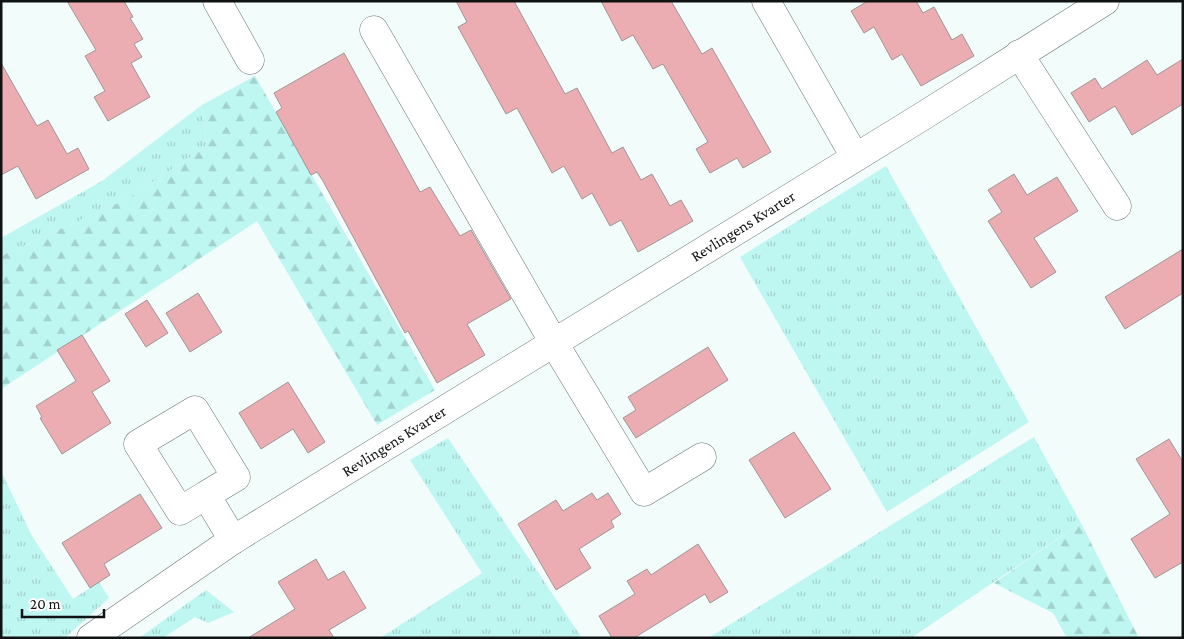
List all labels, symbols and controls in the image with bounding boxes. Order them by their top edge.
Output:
street label: Revlingens Kvarter [688,187,799,266]
street label: Revlingens Kvarter [339,402,450,481]
scale bar [22,586,105,618]
text: 20 m [30,596,61,612]

